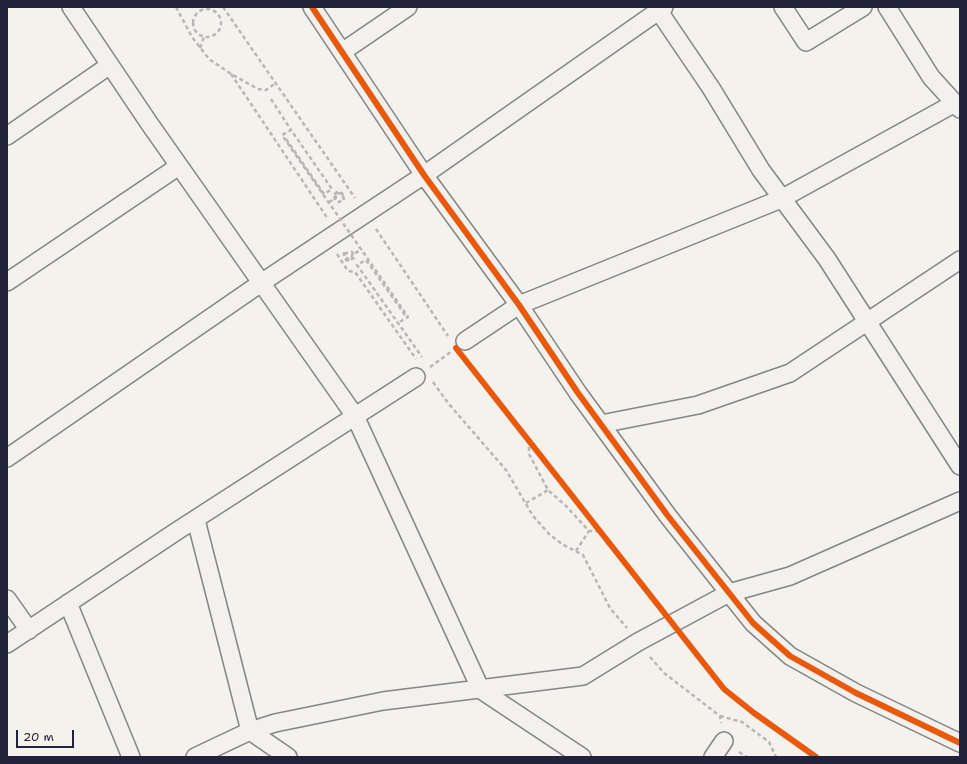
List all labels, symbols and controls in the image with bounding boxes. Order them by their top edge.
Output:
scale bar [18,722,76,748]
text: 20 m [23,729,54,745]

